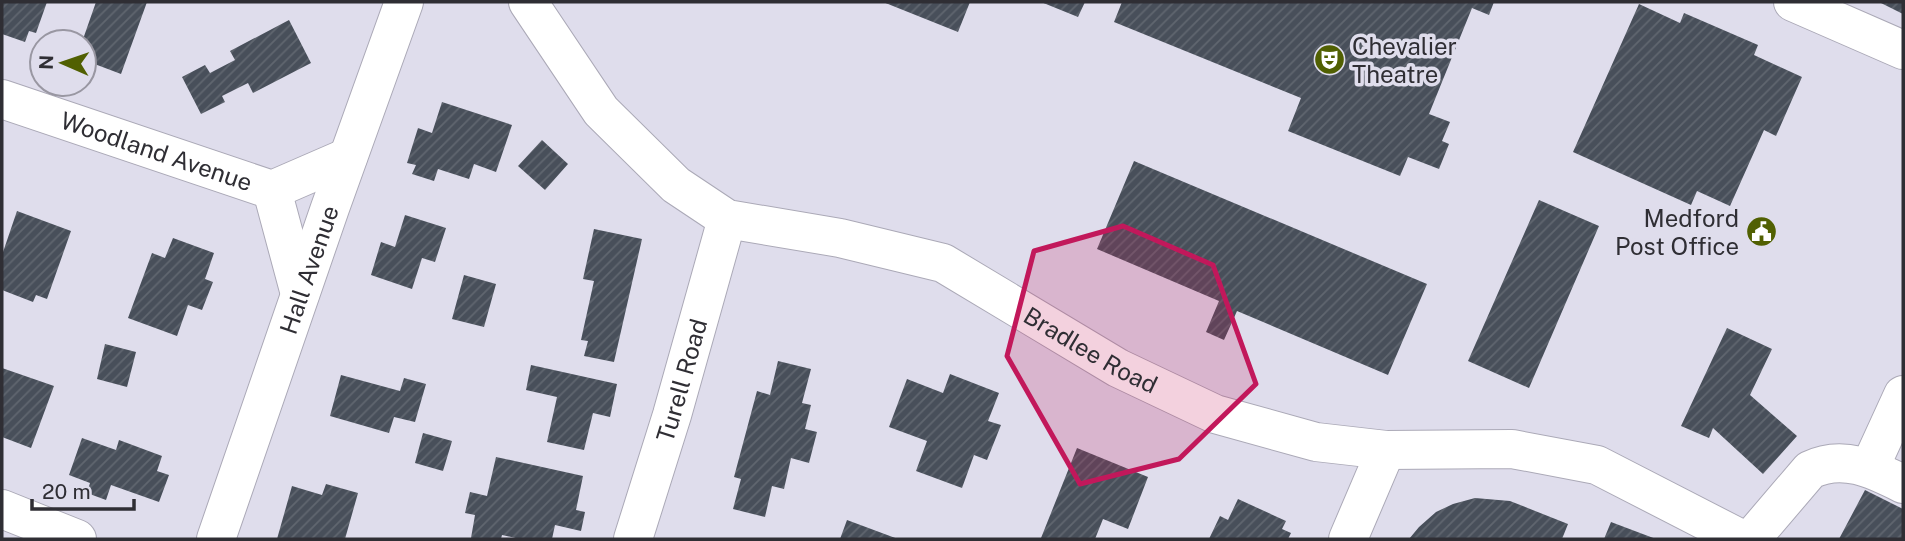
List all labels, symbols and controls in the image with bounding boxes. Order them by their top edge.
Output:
north arrow [28,28,98,98]
place label: Chevalier Theatre [1352,32,1457,88]
theatre icon: Chevalier Theatre [1312,43,1346,77]
text: N [35,55,57,70]
street label: Woodland Avenue [57,106,256,196]
street label: Hall Avenue [274,202,344,338]
place label: Medford Post Office [1615,204,1739,260]
public building icon: Medford Post Office [1745,215,1779,249]
street label: Bradlee Road [1019,301,1162,399]
street label: Turell Road [650,316,712,445]
scale bar [32,468,133,512]
text: 20 m [42,479,91,504]

